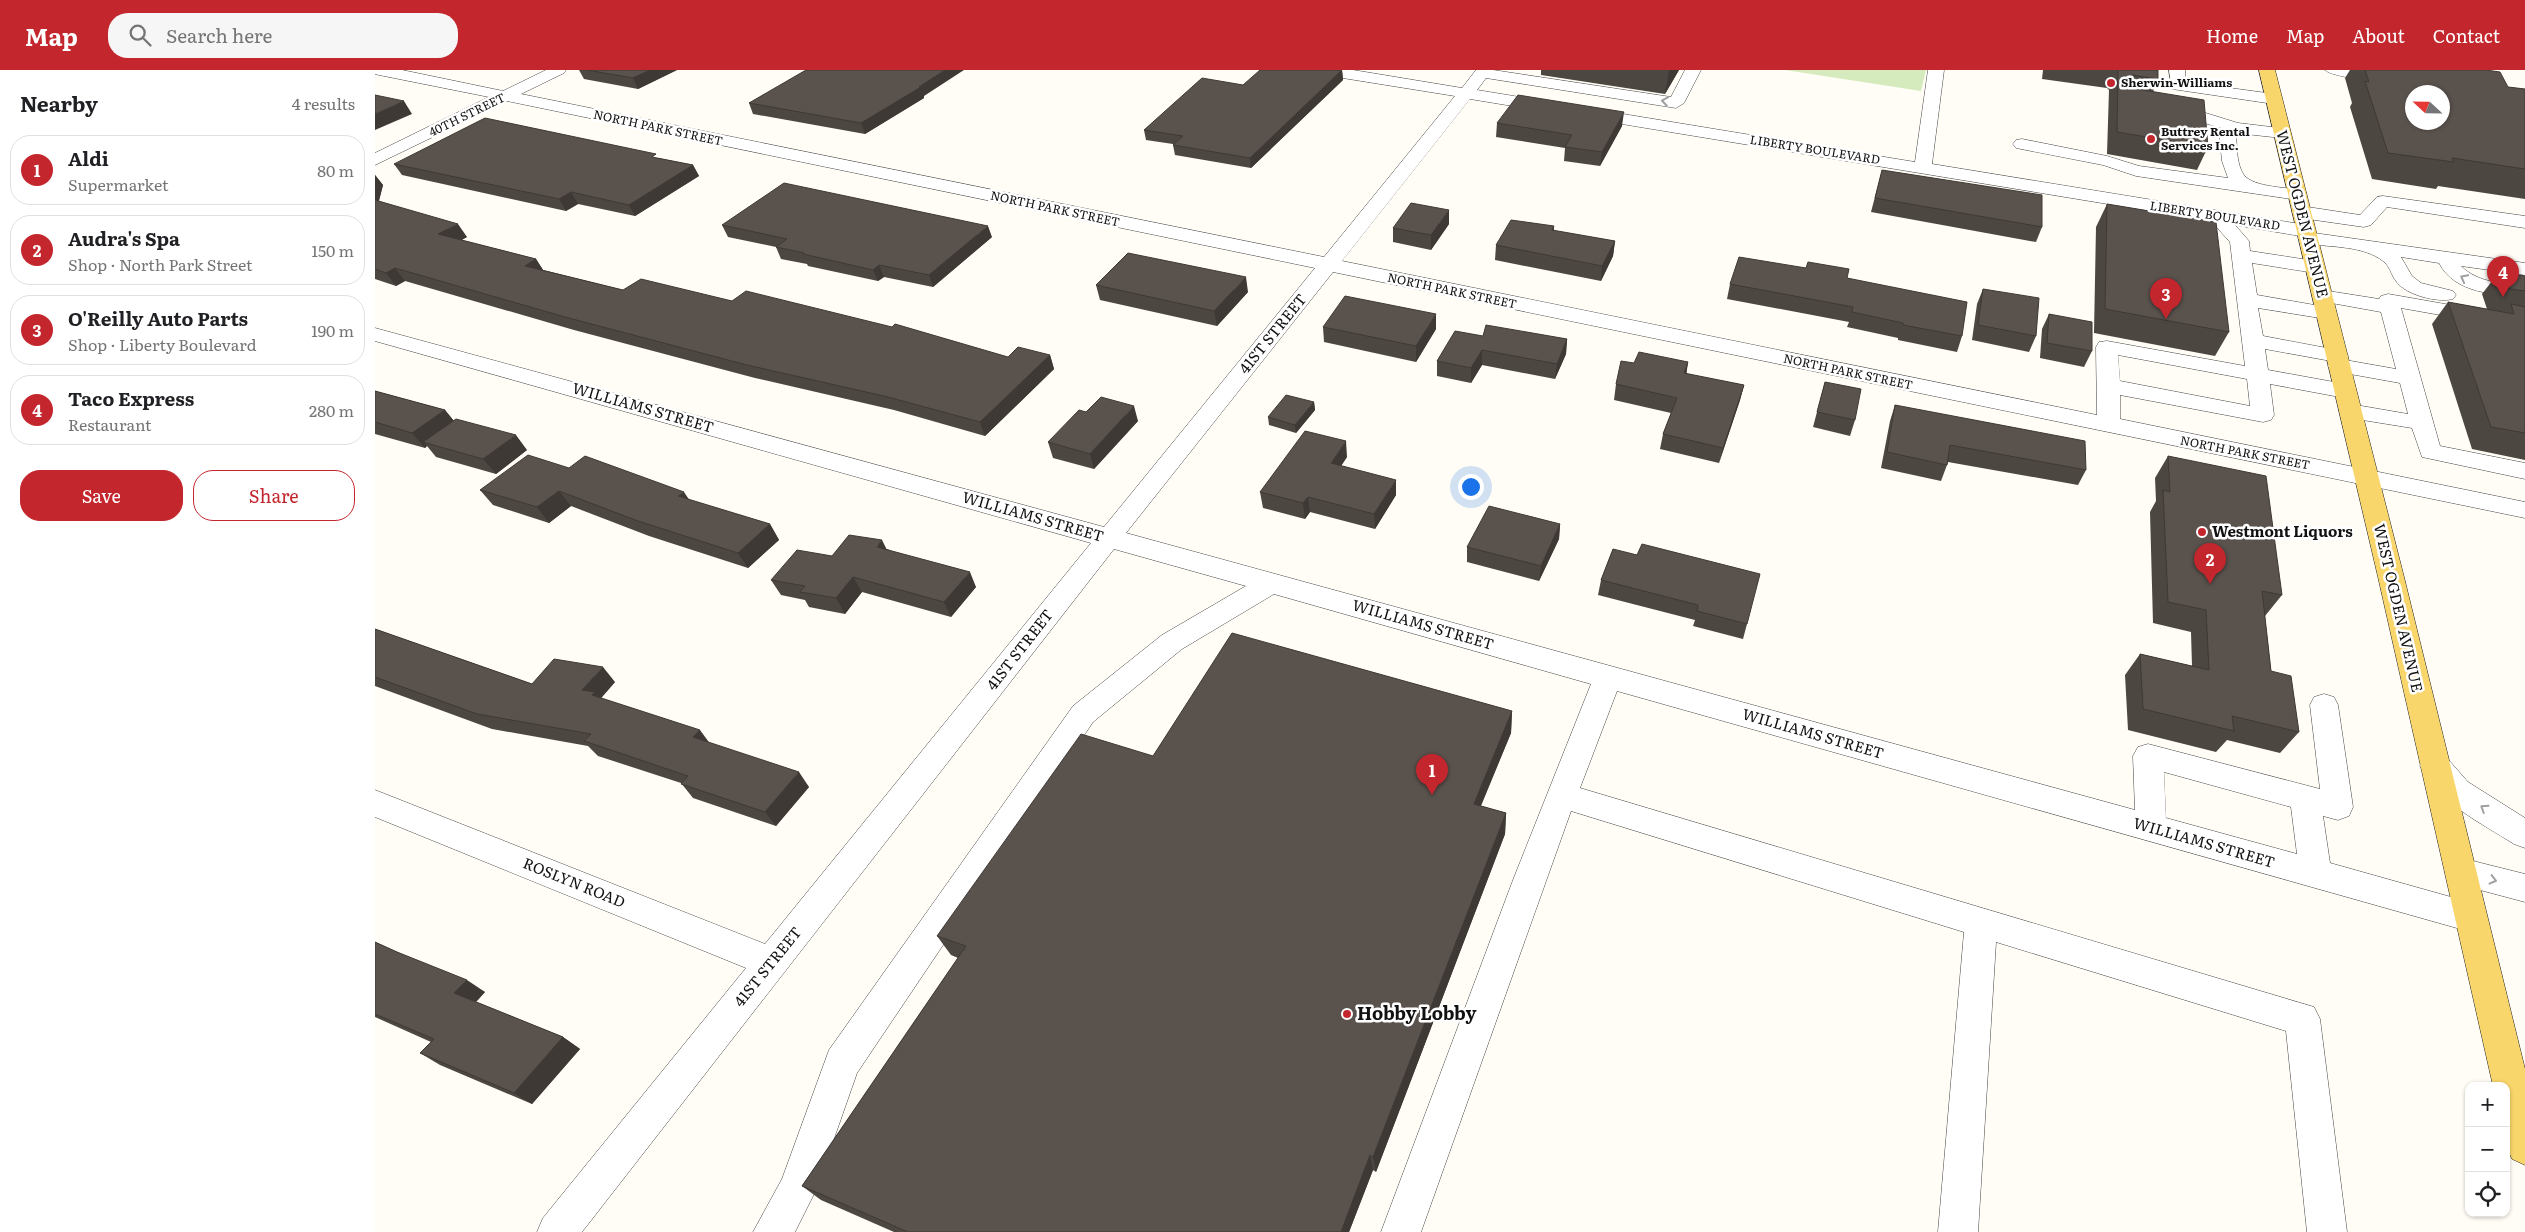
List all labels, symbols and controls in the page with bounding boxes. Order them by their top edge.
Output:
search box [108,13,458,58]
text: Map [25,18,78,53]
icon: search [126,21,154,49]
text: Search here [166,21,272,49]
text: Home [2206,22,2258,49]
text: Map [2286,22,2324,49]
text: About [2352,22,2405,49]
text: Contact [2433,22,2500,49]
place label: Sherwin-Williams [2121,73,2232,91]
marker: Sherwin-Williams [2105,77,2117,89]
north arrow [2405,85,2450,130]
text: Nearby [20,87,98,118]
street label: 40TH STREET [425,88,508,140]
text: 4 results [292,91,355,115]
one-way arrow [1660,96,1668,107]
street label: NORTH PARK STREET [592,105,725,150]
place label: Buttrey Rental Services Inc. [2161,122,2250,154]
street label: WEST OGDEN AVENUE [2271,127,2335,300]
street label: LIBERTY BOULEVARD [1749,130,1882,168]
marker: Buttrey Rental Services Inc. [2145,133,2157,145]
text: Aldi [68,144,109,172]
text: 1 [34,158,40,182]
text: 80 m [317,158,354,182]
text: Supermarket [68,172,168,196]
street label: NORTH PARK STREET [989,186,1122,231]
street label: LIBERTY BOULEVARD [2149,196,2282,234]
text: Audra's Spa [68,224,180,252]
text: 2 [33,238,41,262]
text: 150 m [311,238,354,262]
text: Shop · North Park Street [68,252,253,276]
pin: 4 [2487,256,2519,297]
street label: NORTH PARK STREET [1386,268,1519,313]
one-way arrow [2460,274,2469,284]
pin: 3 [2150,278,2182,319]
street label: 41ST STREET [1232,288,1311,378]
text: O'Reilly Auto Parts [68,304,248,332]
text: 3 [33,318,41,342]
text: 190 m [311,318,354,342]
text: Shop · Liberty Boulevard [68,332,256,356]
street label: NORTH PARK STREET [1782,349,1915,394]
street label: WILLIAMS STREET [570,375,717,438]
text: Taco Express [68,384,194,412]
text: 4 [32,398,42,422]
text: 280 m [309,398,354,422]
text: Restaurant [68,412,152,436]
street label: NORTH PARK STREET [2179,431,2312,473]
button: Save [20,470,183,521]
button: Share [193,470,355,521]
your location [1458,474,1484,500]
street label: WILLIAMS STREET [960,484,1107,547]
place label: Westmont Liquors [2212,519,2353,542]
street label: WEST OGDEN AVENUE [2369,521,2430,694]
marker: Westmont Liquors [2196,526,2208,538]
pin: 2 [2194,543,2226,584]
street label: WILLIAMS STREET [1350,592,1497,655]
street label: 41ST STREET [980,604,1058,695]
street label: WILLIAMS STREET [1740,701,1887,764]
pin: 1 [1416,754,1448,795]
one-way arrow [2480,805,2490,814]
street label: WILLIAMS STREET [2131,810,2278,873]
street label: ROSLYN ROAD [520,851,629,913]
one-way arrow [2488,874,2497,885]
street label: 41ST STREET [727,921,806,1011]
place label: Hobby Lobby [1357,999,1476,1026]
marker: Hobby Lobby [1341,1008,1353,1020]
map controls [2465,1082,2510,1217]
button: + [2465,1082,2510,1127]
button: − [2465,1127,2510,1172]
button: locate [2465,1172,2510,1217]

